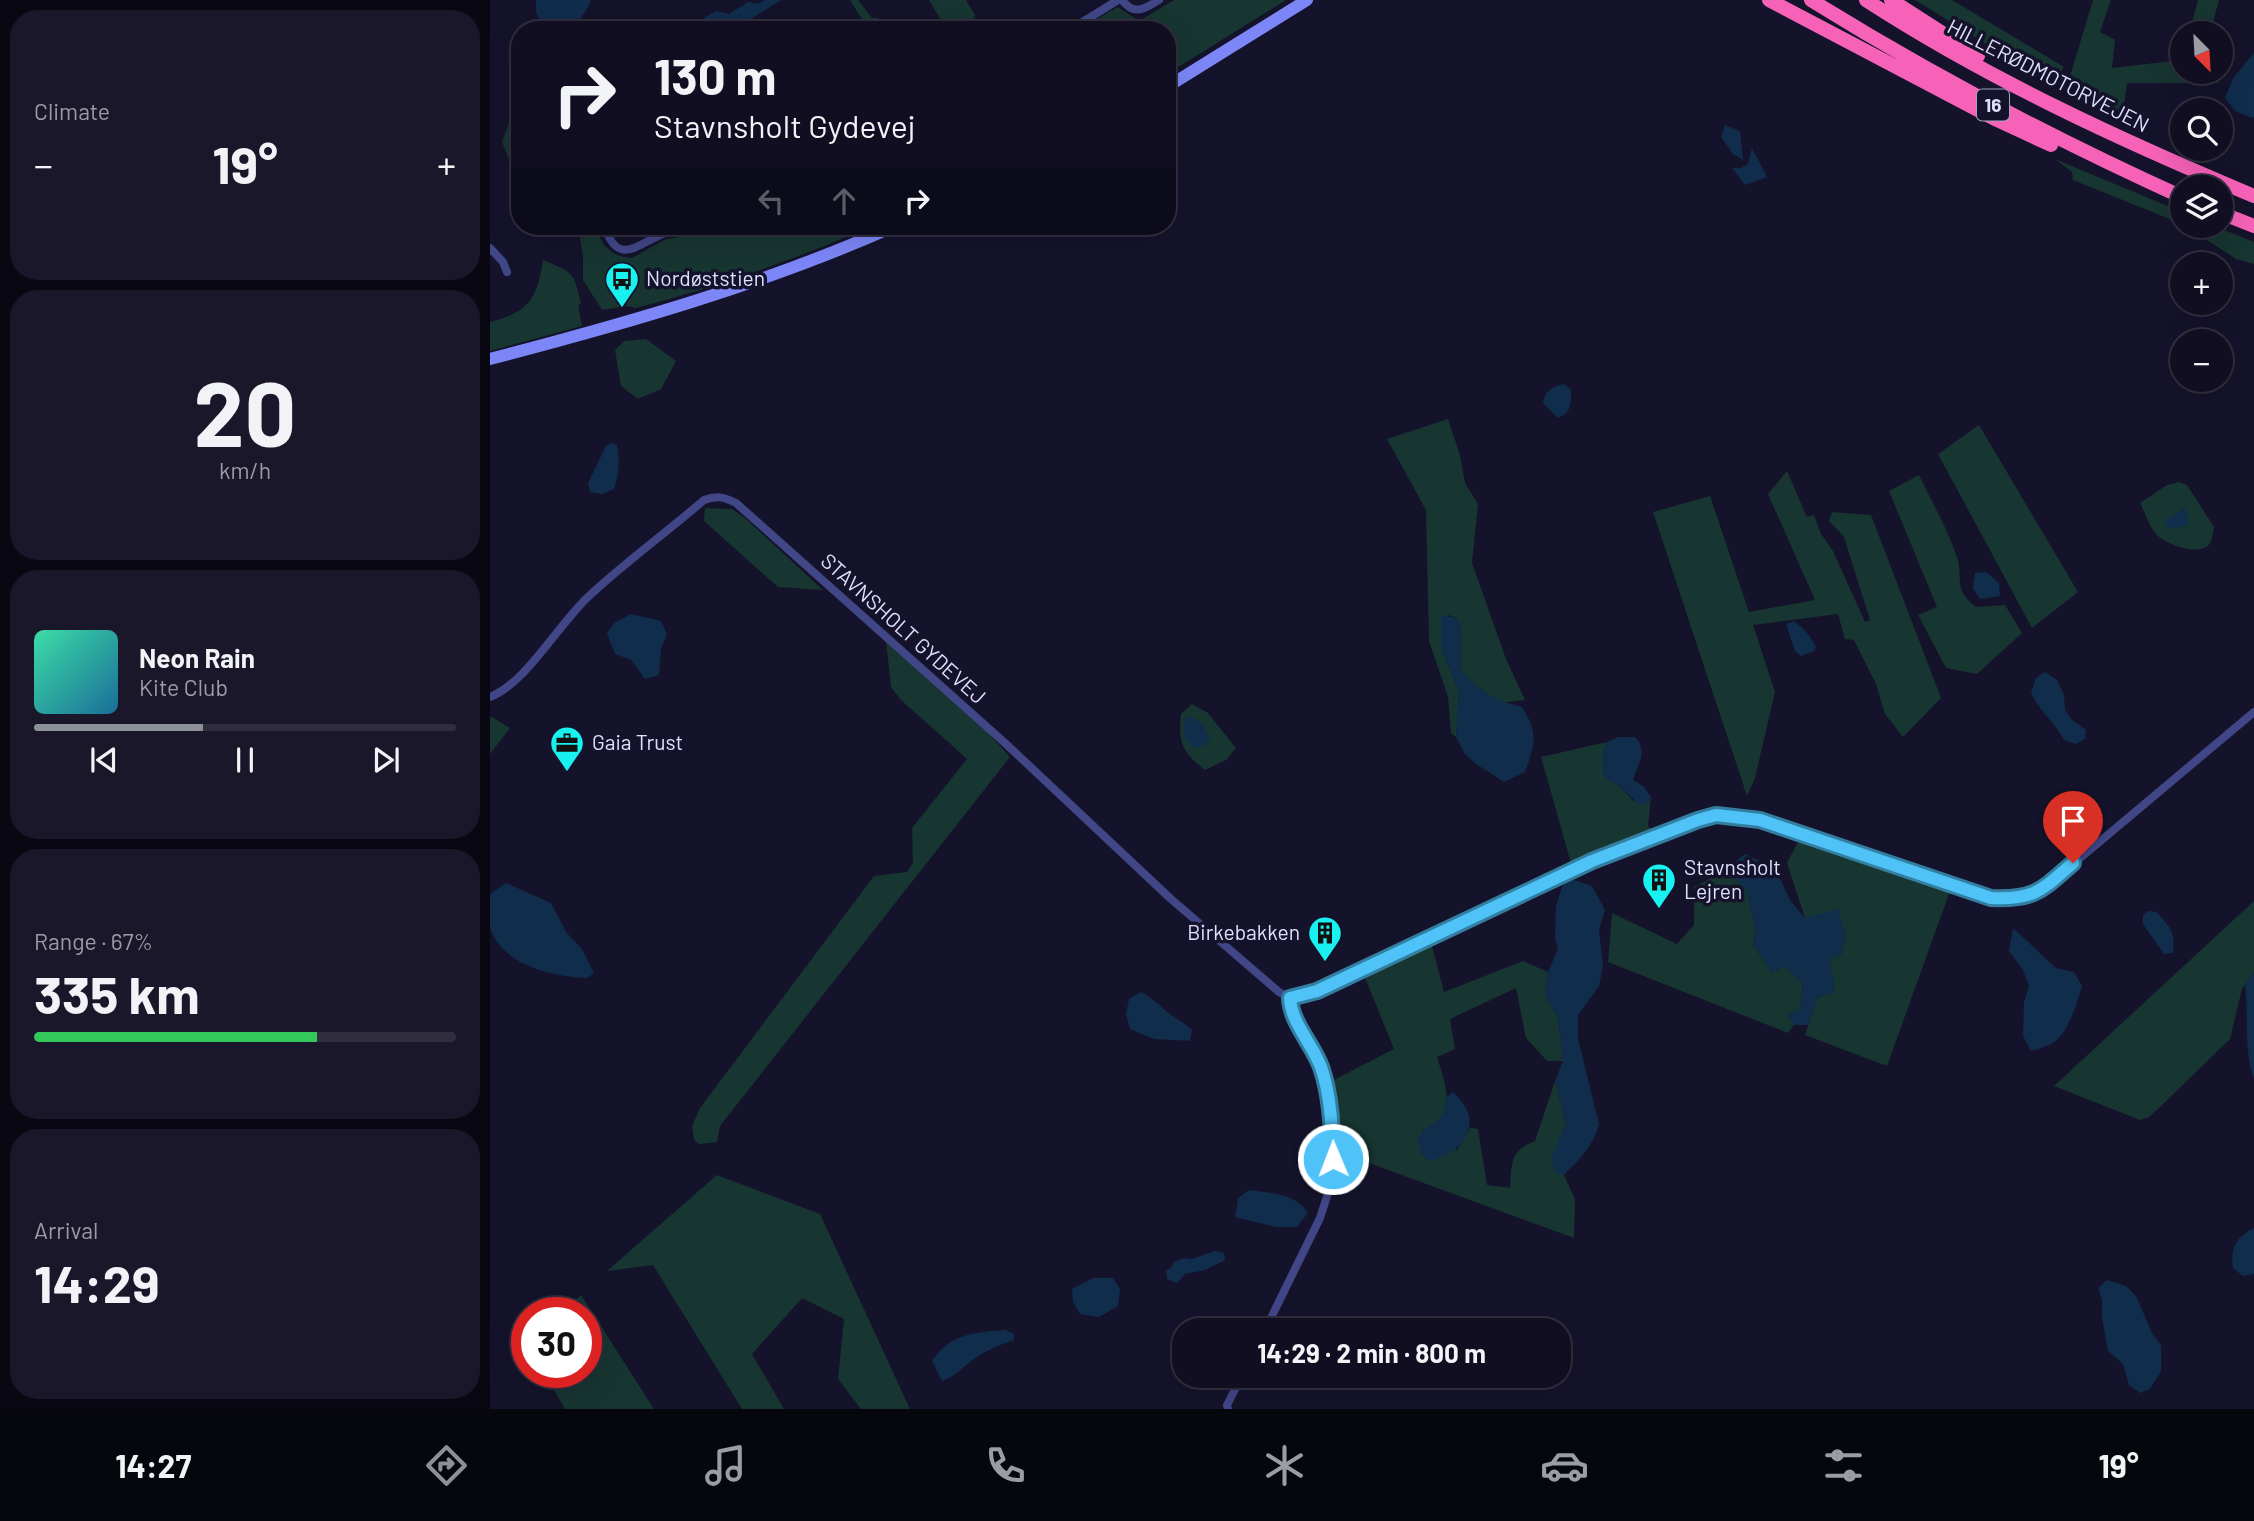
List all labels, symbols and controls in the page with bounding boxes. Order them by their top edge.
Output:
street label: HILLERØDMOTORVEJEN [1944,13,2154,136]
north arrow [2170,21,2233,84]
map controls [2170,21,2233,392]
text: 130 m [654,46,776,105]
icon: right [539,49,630,140]
road number: 16 [1977,90,2009,120]
text: Climate [34,97,110,125]
button: search [2170,98,2233,161]
text: Stavnsholt Gydevej [654,106,916,144]
text: 19° [212,132,278,194]
text: − [34,141,53,187]
text: + [437,141,456,187]
button: layers [2170,175,2233,238]
icon: left [752,182,790,220]
icon: ahead [825,182,863,220]
icon: right [898,182,936,220]
button: + [2170,252,2233,315]
bus stop icon: Nordøststien [603,260,641,309]
place label: Nordøststien [646,265,765,290]
button: − [2170,329,2233,392]
text: 20 [194,356,296,465]
text: km/h [219,456,271,484]
street label: STAVNSHOLT GYDEVEJ [817,547,992,708]
text: Neon Rain [139,642,255,673]
text: Kite Club [139,673,228,701]
office icon: Gaia Trust [548,724,586,773]
place label: Gaia Trust [592,729,683,754]
icon: previous [85,741,123,779]
icon: pause [226,741,264,779]
icon: next [367,741,405,779]
pin [2043,791,2103,863]
icon: arrive [2054,802,2092,840]
place label: Stavnsholt Lejren [1684,854,1781,903]
building icon: Stavnsholt Lejren [1640,861,1678,910]
building icon: Birkebakken [1306,914,1344,963]
place label: Birkebakken [1187,919,1300,944]
text: Range · 67% [34,927,153,955]
text: 335 km [34,962,200,1024]
position arrow [1296,1122,1370,1196]
text: Arrival [34,1216,98,1244]
text: 14:29 [34,1251,160,1313]
speed limit sign: 30 [511,1297,602,1388]
text: 14:29 · 2 min · 800 m [1257,1337,1486,1368]
icon: directions [422,1441,471,1490]
icon: music [701,1441,750,1490]
icon: phone [981,1441,1030,1490]
icon: climate [1260,1441,1309,1490]
icon: car [1540,1441,1589,1490]
icon: filters [1819,1441,1868,1490]
text: 14:27 [115,1446,191,1484]
text: 19° [2098,1446,2139,1484]

